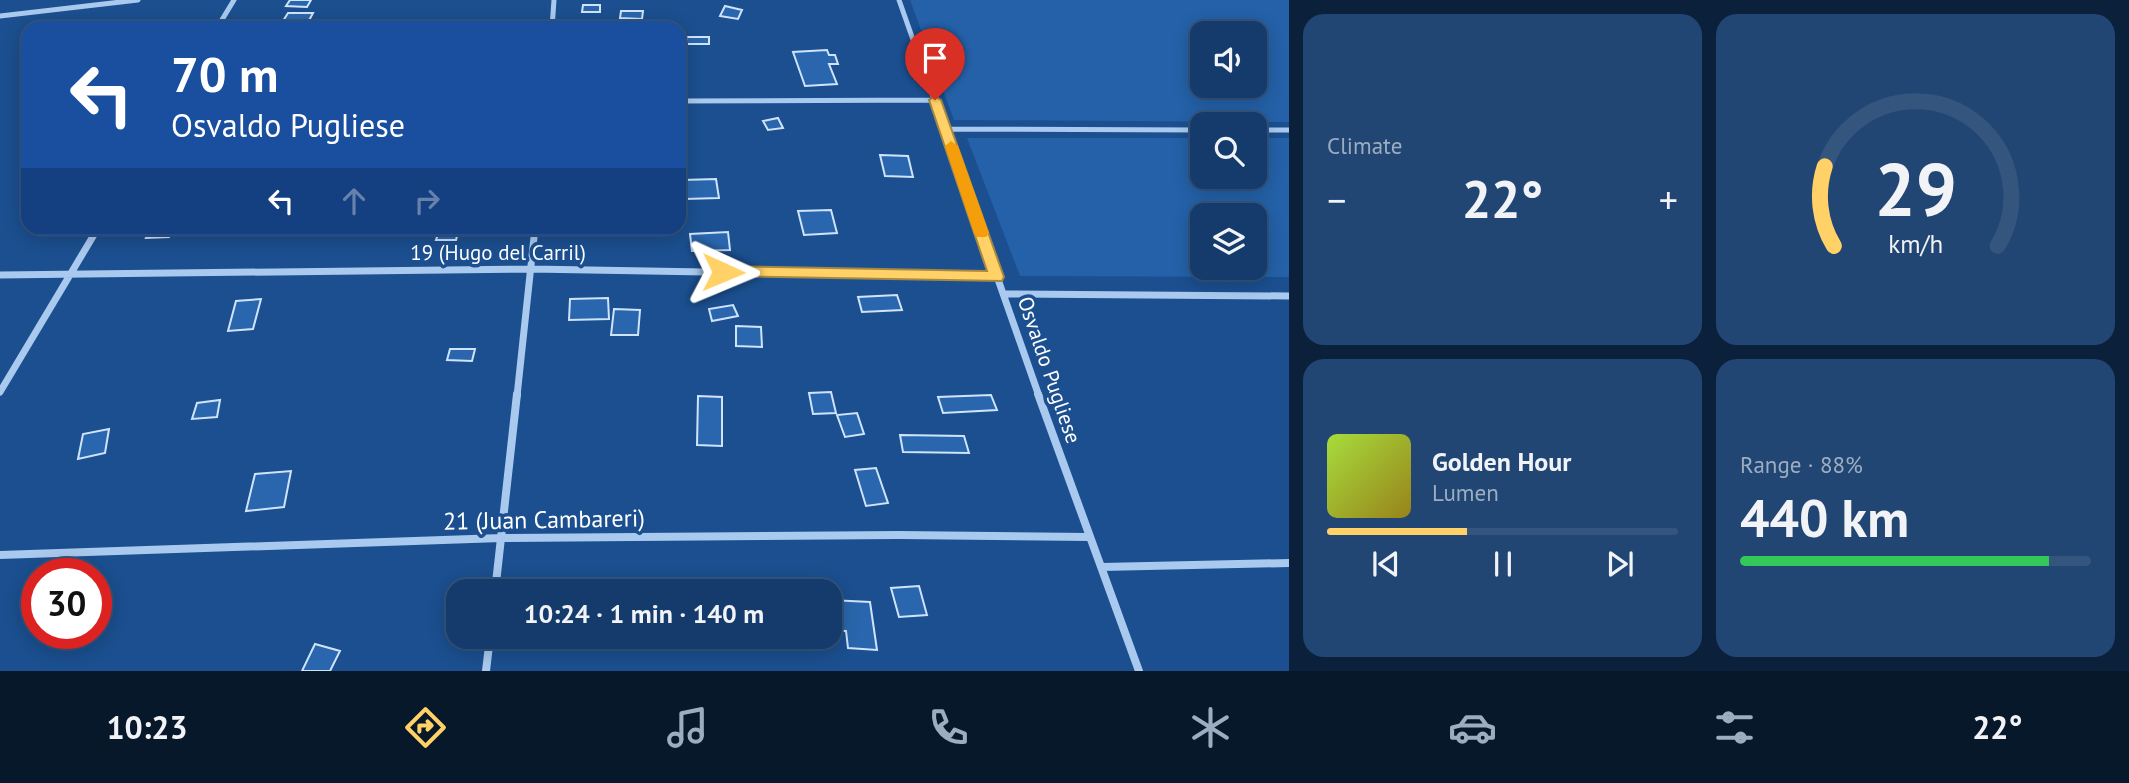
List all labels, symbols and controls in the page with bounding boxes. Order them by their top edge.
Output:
map controls [1190,21,1267,280]
button: sound [1190,21,1267,98]
pin [905,28,965,100]
icon: arrive [916,39,954,77]
text: 70 m [171,42,278,106]
icon: left [56,49,147,140]
text: Osvaldo Pugliese [171,104,405,146]
button: search [1190,112,1267,189]
text: Climate [1327,131,1402,160]
text: 29 [1874,142,1957,236]
text: 22° [1462,165,1543,232]
text: − [1327,175,1346,224]
text: + [1659,175,1678,224]
icon: left [262,182,300,220]
icon: ahead [335,182,373,220]
icon: right [408,182,446,220]
button: layers [1190,203,1267,280]
text: km/h [1888,227,1943,259]
position arrow [686,235,760,309]
street label: 19 (Hugo del Carril) [410,239,586,266]
street label: Osvaldo Pugliese [1012,293,1087,447]
text: Golden Hour [1432,445,1571,478]
text: Range · 88% [1740,450,1863,479]
text: Lumen [1432,478,1499,507]
text: 440 km [1740,484,1909,551]
street label: 21 (Juan Cambareri) [443,502,645,537]
icon: previous [1367,545,1405,583]
icon: pause [1484,545,1522,583]
icon: next [1601,545,1639,583]
speed limit sign: 30 [21,558,112,649]
text: 10:24 · 1 min · 140 m [524,597,764,630]
icon: directions [401,703,450,752]
icon: music [663,703,712,752]
icon: phone [924,703,973,752]
icon: climate [1186,703,1235,752]
icon: car [1448,703,1497,752]
icon: filters [1710,703,1759,752]
text: 10:23 [106,706,188,748]
text: 22° [1972,706,2023,748]

